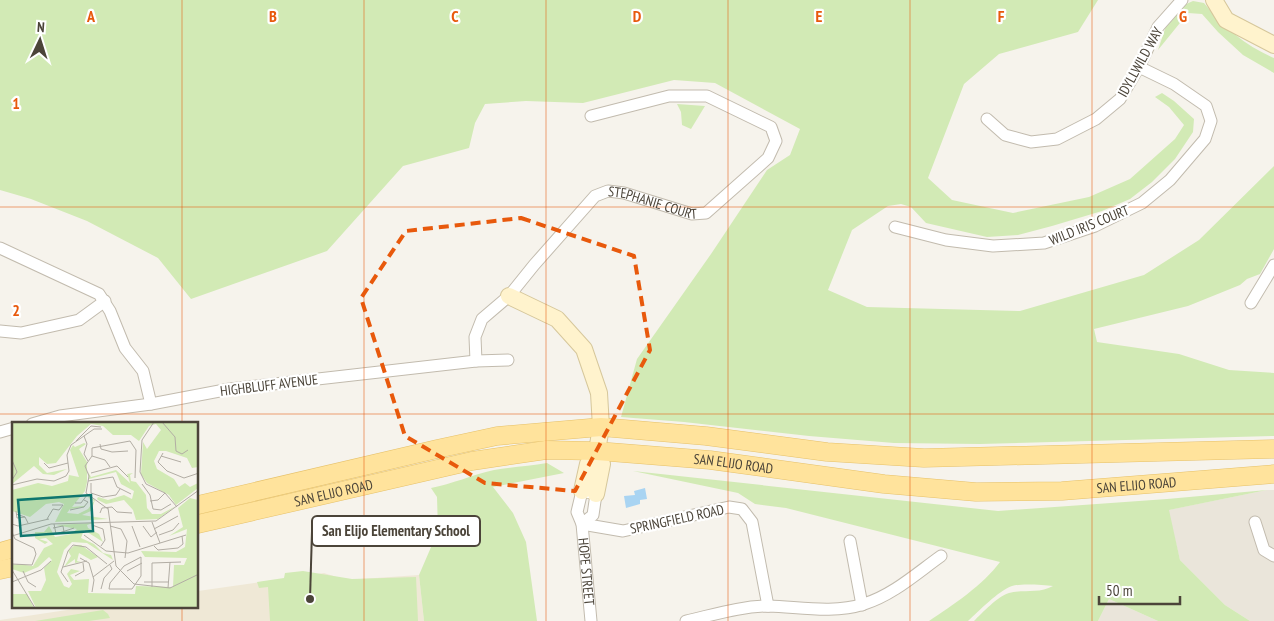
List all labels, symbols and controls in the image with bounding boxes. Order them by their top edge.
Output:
text: A [86,6,96,26]
text: B [269,6,277,26]
text: C [451,6,459,26]
text: D [633,6,642,26]
text: E [816,6,823,26]
text: F [998,6,1005,26]
text: G [1179,6,1187,26]
north arrow [15,15,65,65]
text: N [37,18,45,36]
street label: IDYLLWILD WAY [1113,23,1167,100]
text: 1 [12,93,20,113]
street label: STEPHANIE COURT [607,182,698,223]
street label: WILD IRIS COURT [1046,201,1132,249]
text: 2 [12,300,20,320]
street label: HIGHBLUFF AVENUE [219,370,319,400]
inset map [12,422,199,608]
street label: SAN ELIJO ROAD [693,450,774,478]
street label: SAN ELIJO ROAD [1096,473,1177,497]
street label: SAN ELIJO ROAD [292,475,374,511]
street label: SPRINGFIELD ROAD [628,500,726,538]
callout: San Elijo Elementary School [312,516,480,546]
text: San Elijo Elementary School [322,521,470,540]
street label: HOPE STREET [574,537,599,607]
scale bar [1099,574,1180,606]
text: 50 m [1106,581,1132,600]

